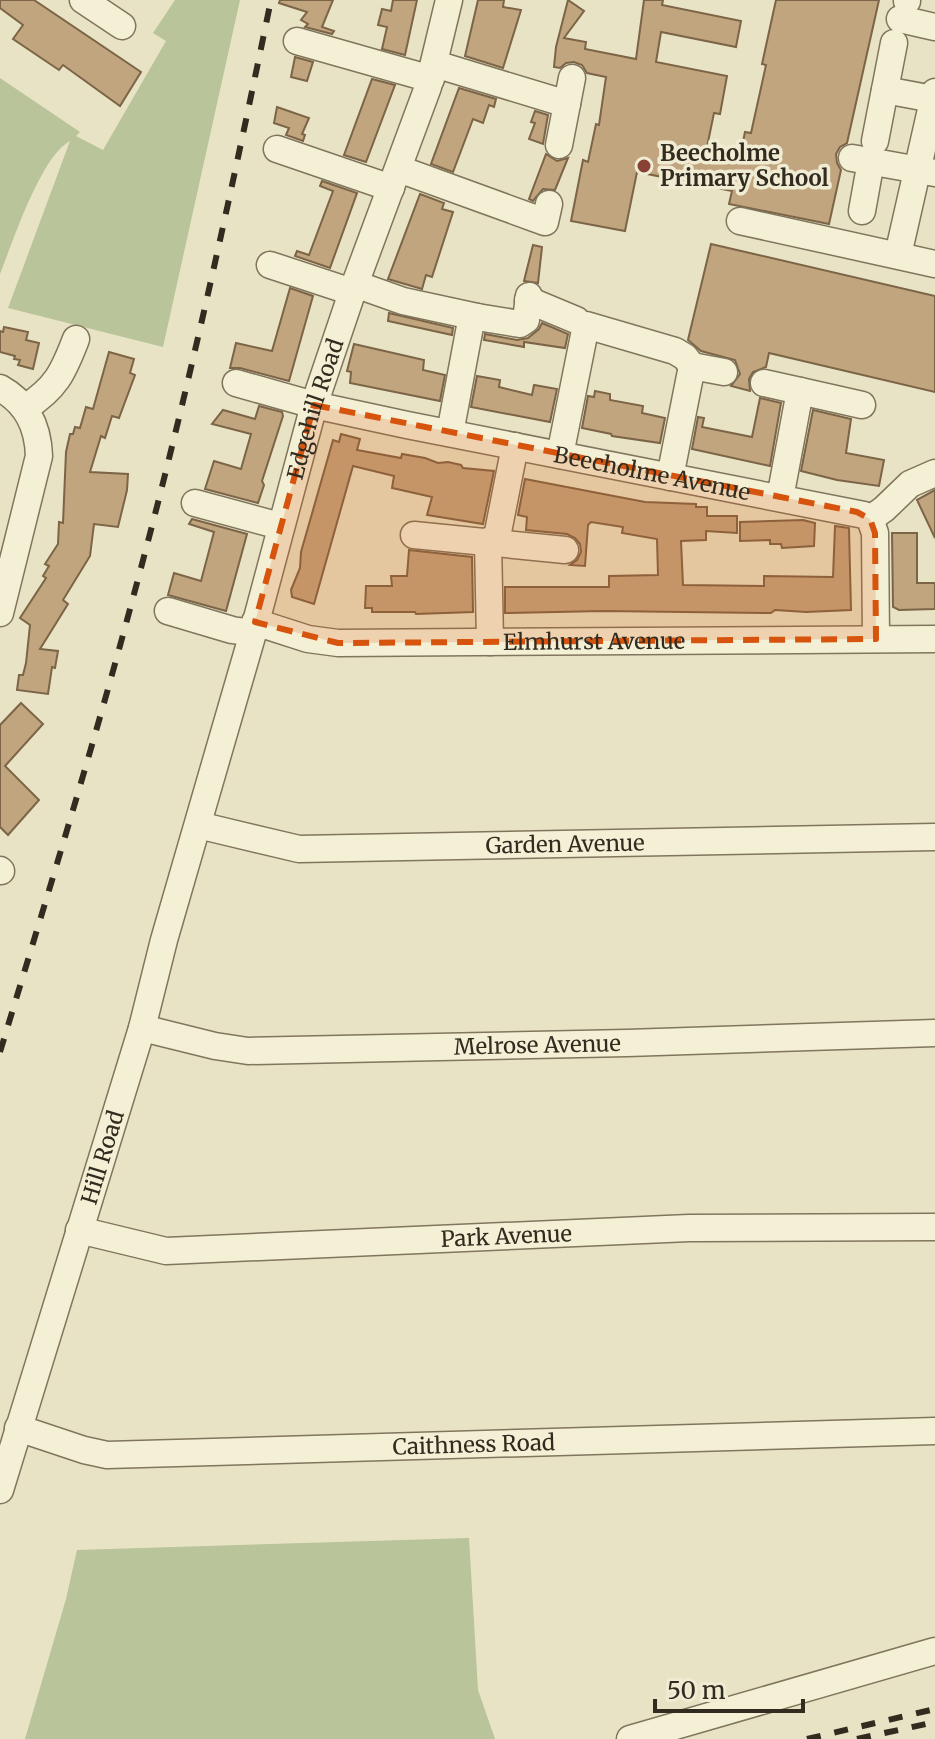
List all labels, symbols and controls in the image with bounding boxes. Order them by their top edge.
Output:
place label: Beecholme Primary School [660,139,829,192]
marker: Beecholme Primary School [635,157,653,175]
street label: Edgehill Road [281,335,349,483]
street label: Beecholme Avenue [551,440,753,506]
street label: Elmhurst Avenue [503,627,685,656]
street label: Garden Avenue [485,828,645,859]
street label: Melrose Avenue [454,1029,621,1061]
street label: Hill Road [75,1107,130,1208]
street label: Park Avenue [440,1219,572,1253]
street label: Caithness Road [392,1428,555,1461]
scale bar [655,1663,803,1713]
text: 50 m [667,1675,726,1706]

